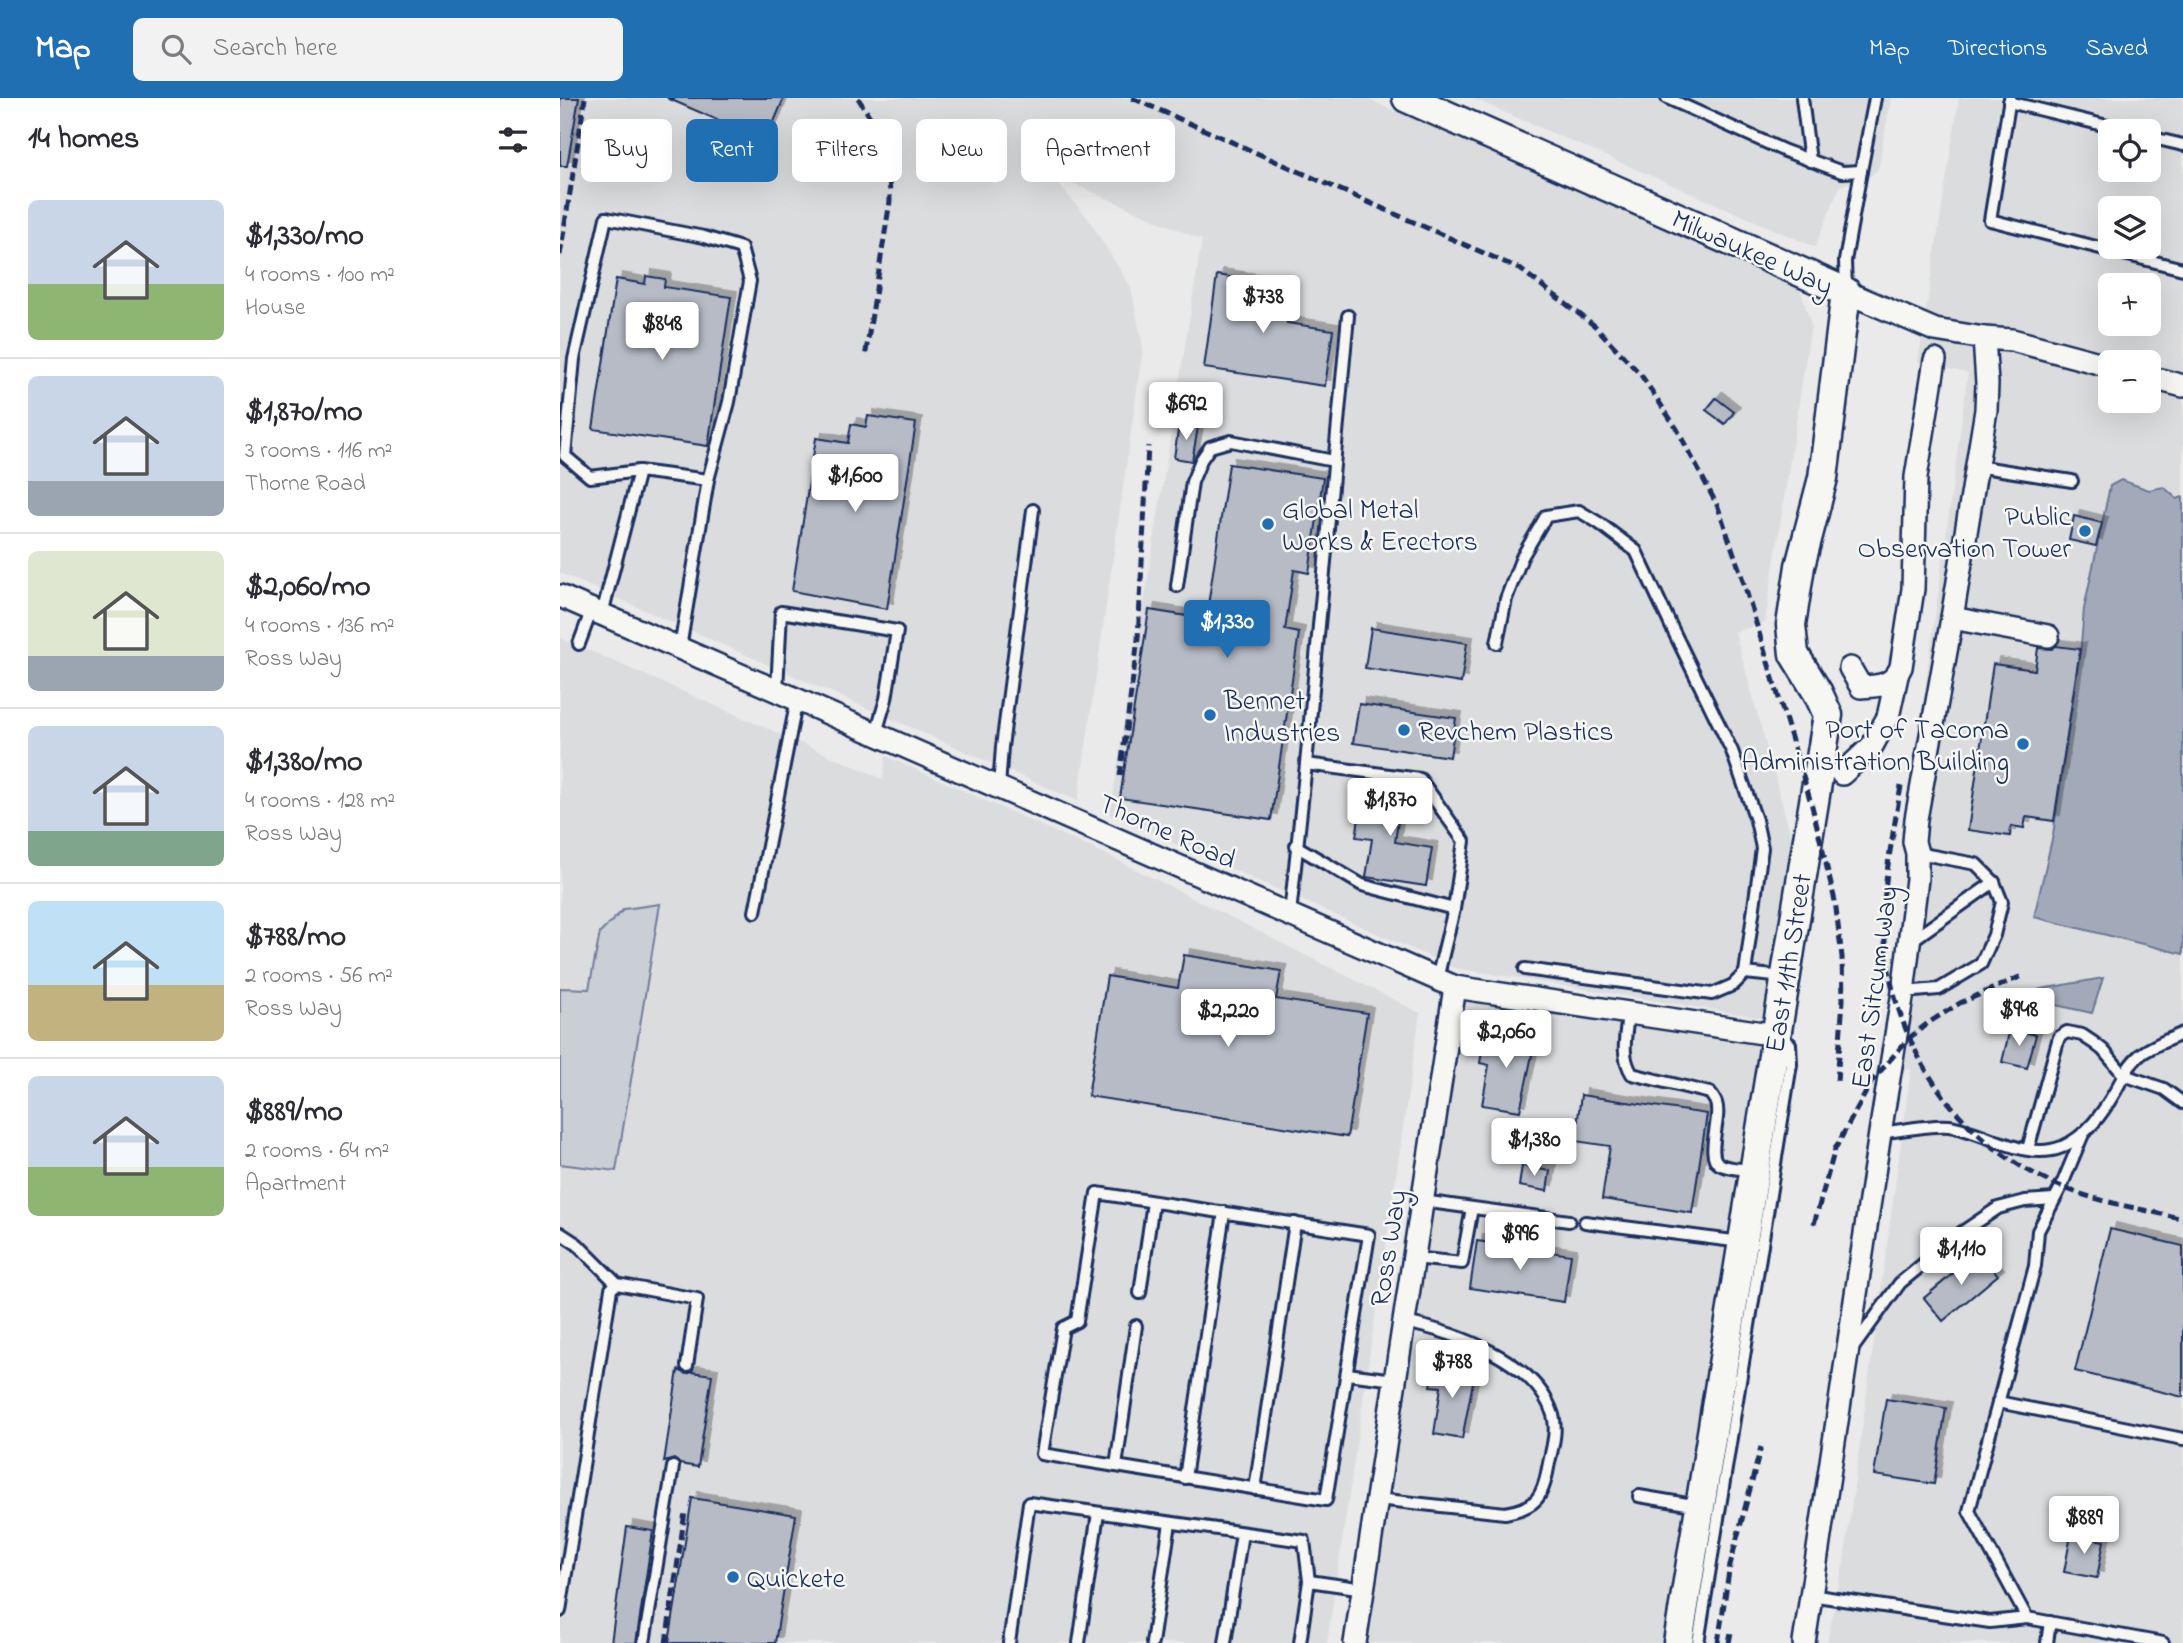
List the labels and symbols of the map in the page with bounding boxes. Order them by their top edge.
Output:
street label: Milwaukee Way [1664,200,1839,308]
pin: $738 [1222,275,1304,335]
pin: $848 [621,302,703,362]
pin: $692 [1145,382,1227,442]
pin: $1,600 [798,454,912,514]
place label: Global Metal Works & Erectors [1282,491,1478,564]
place label: Public Observation Tower [1858,498,2072,571]
marker: Global Metal Works & Erectors [1260,516,1276,532]
marker: Public Observation Tower [2077,523,2093,539]
pin: $1,330 [1170,601,1284,660]
place label: Bennet Industries [1223,682,1340,755]
marker: Bennet Industries [1202,707,1218,723]
place label: Port of Tacoma Administration Building [1741,711,2009,784]
place label: Revchem Plastics [1418,713,1614,754]
marker: Revchem Plastics [1396,722,1412,738]
marker: Port of Tacoma Administration Building [2015,736,2031,752]
pin: $1,870 [1333,778,1447,838]
street label: Thorne Road [1091,785,1242,882]
street label: East 11th Street [1756,871,1825,1056]
street label: East Sitcum Way [1842,883,1911,1092]
pin: $948 [1978,988,2060,1048]
pin: $2,220 [1171,990,1285,1049]
pin: $2,060 [1449,1010,1563,1070]
pin: $1,380 [1477,1118,1591,1178]
street label: Ross Way [1361,1187,1420,1310]
pin: $996 [1479,1212,1561,1272]
pin: $1,110 [1904,1228,2018,1287]
pin: $788 [1411,1340,1493,1400]
pin: $889 [2043,1496,2125,1556]
place label: Quickete [747,1560,846,1601]
marker: Quickete [725,1569,741,1585]

